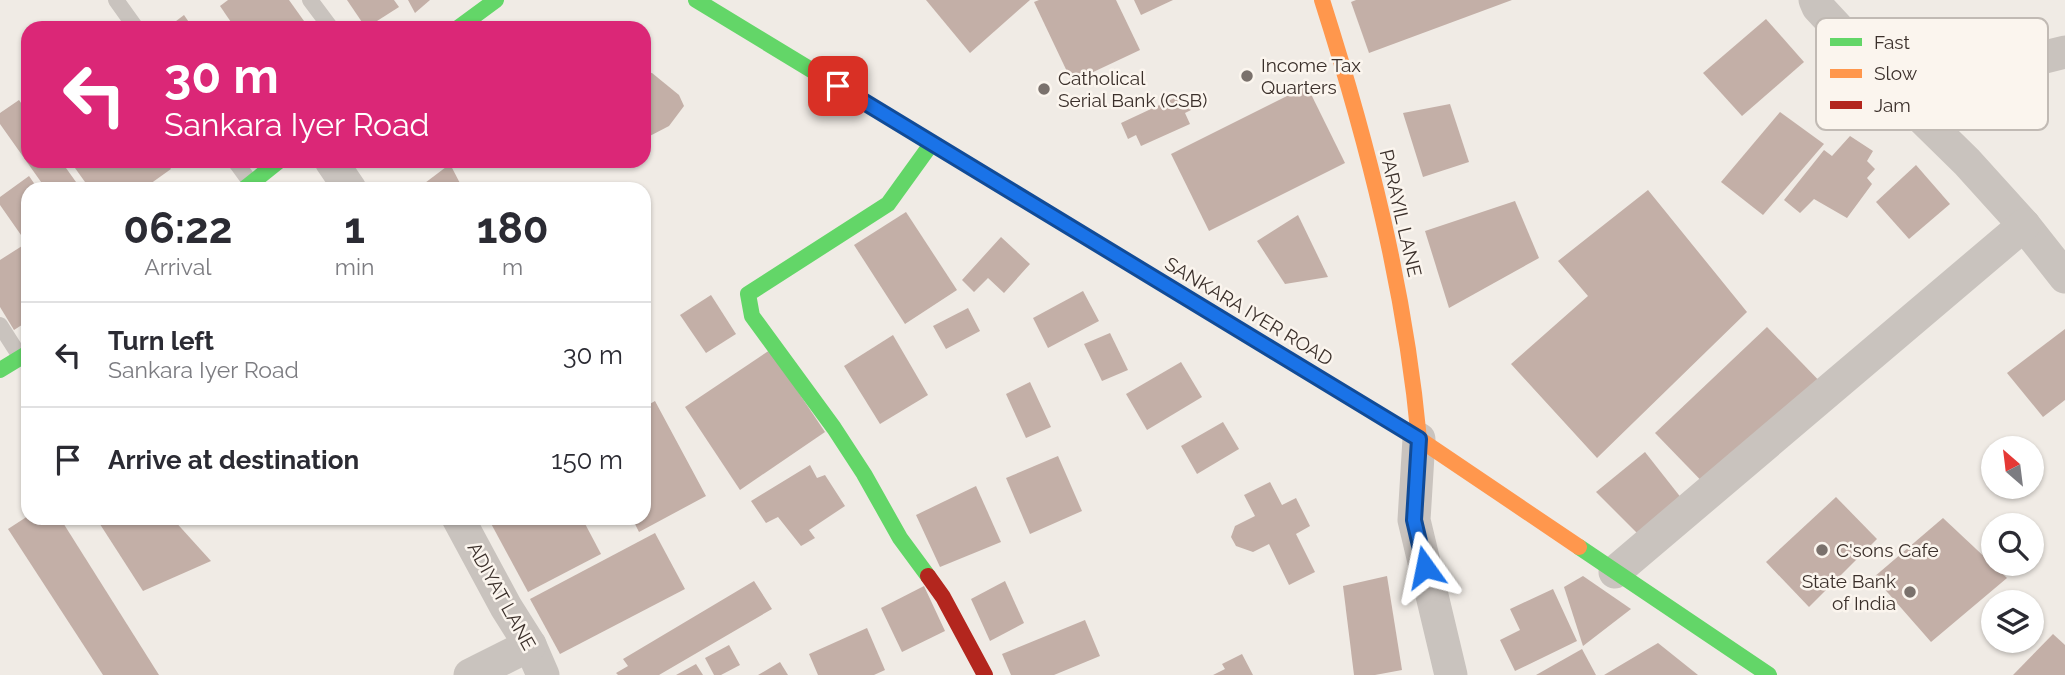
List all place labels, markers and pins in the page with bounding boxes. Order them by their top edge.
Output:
place label: Income Tax Quarters [1261,54,1361,98]
pin [808,56,868,116]
place label: Catholical Serial Bank (CSB) [1058,67,1207,111]
marker: Income Tax Quarters [1239,68,1255,84]
marker: Catholical Serial Bank (CSB) [1036,81,1052,97]
place label: C'sons Cafe [1836,539,1939,561]
marker: C'sons Cafe [1814,542,1830,558]
place label: State Bank of India [1802,570,1896,614]
marker: State Bank of India [1902,584,1918,600]

